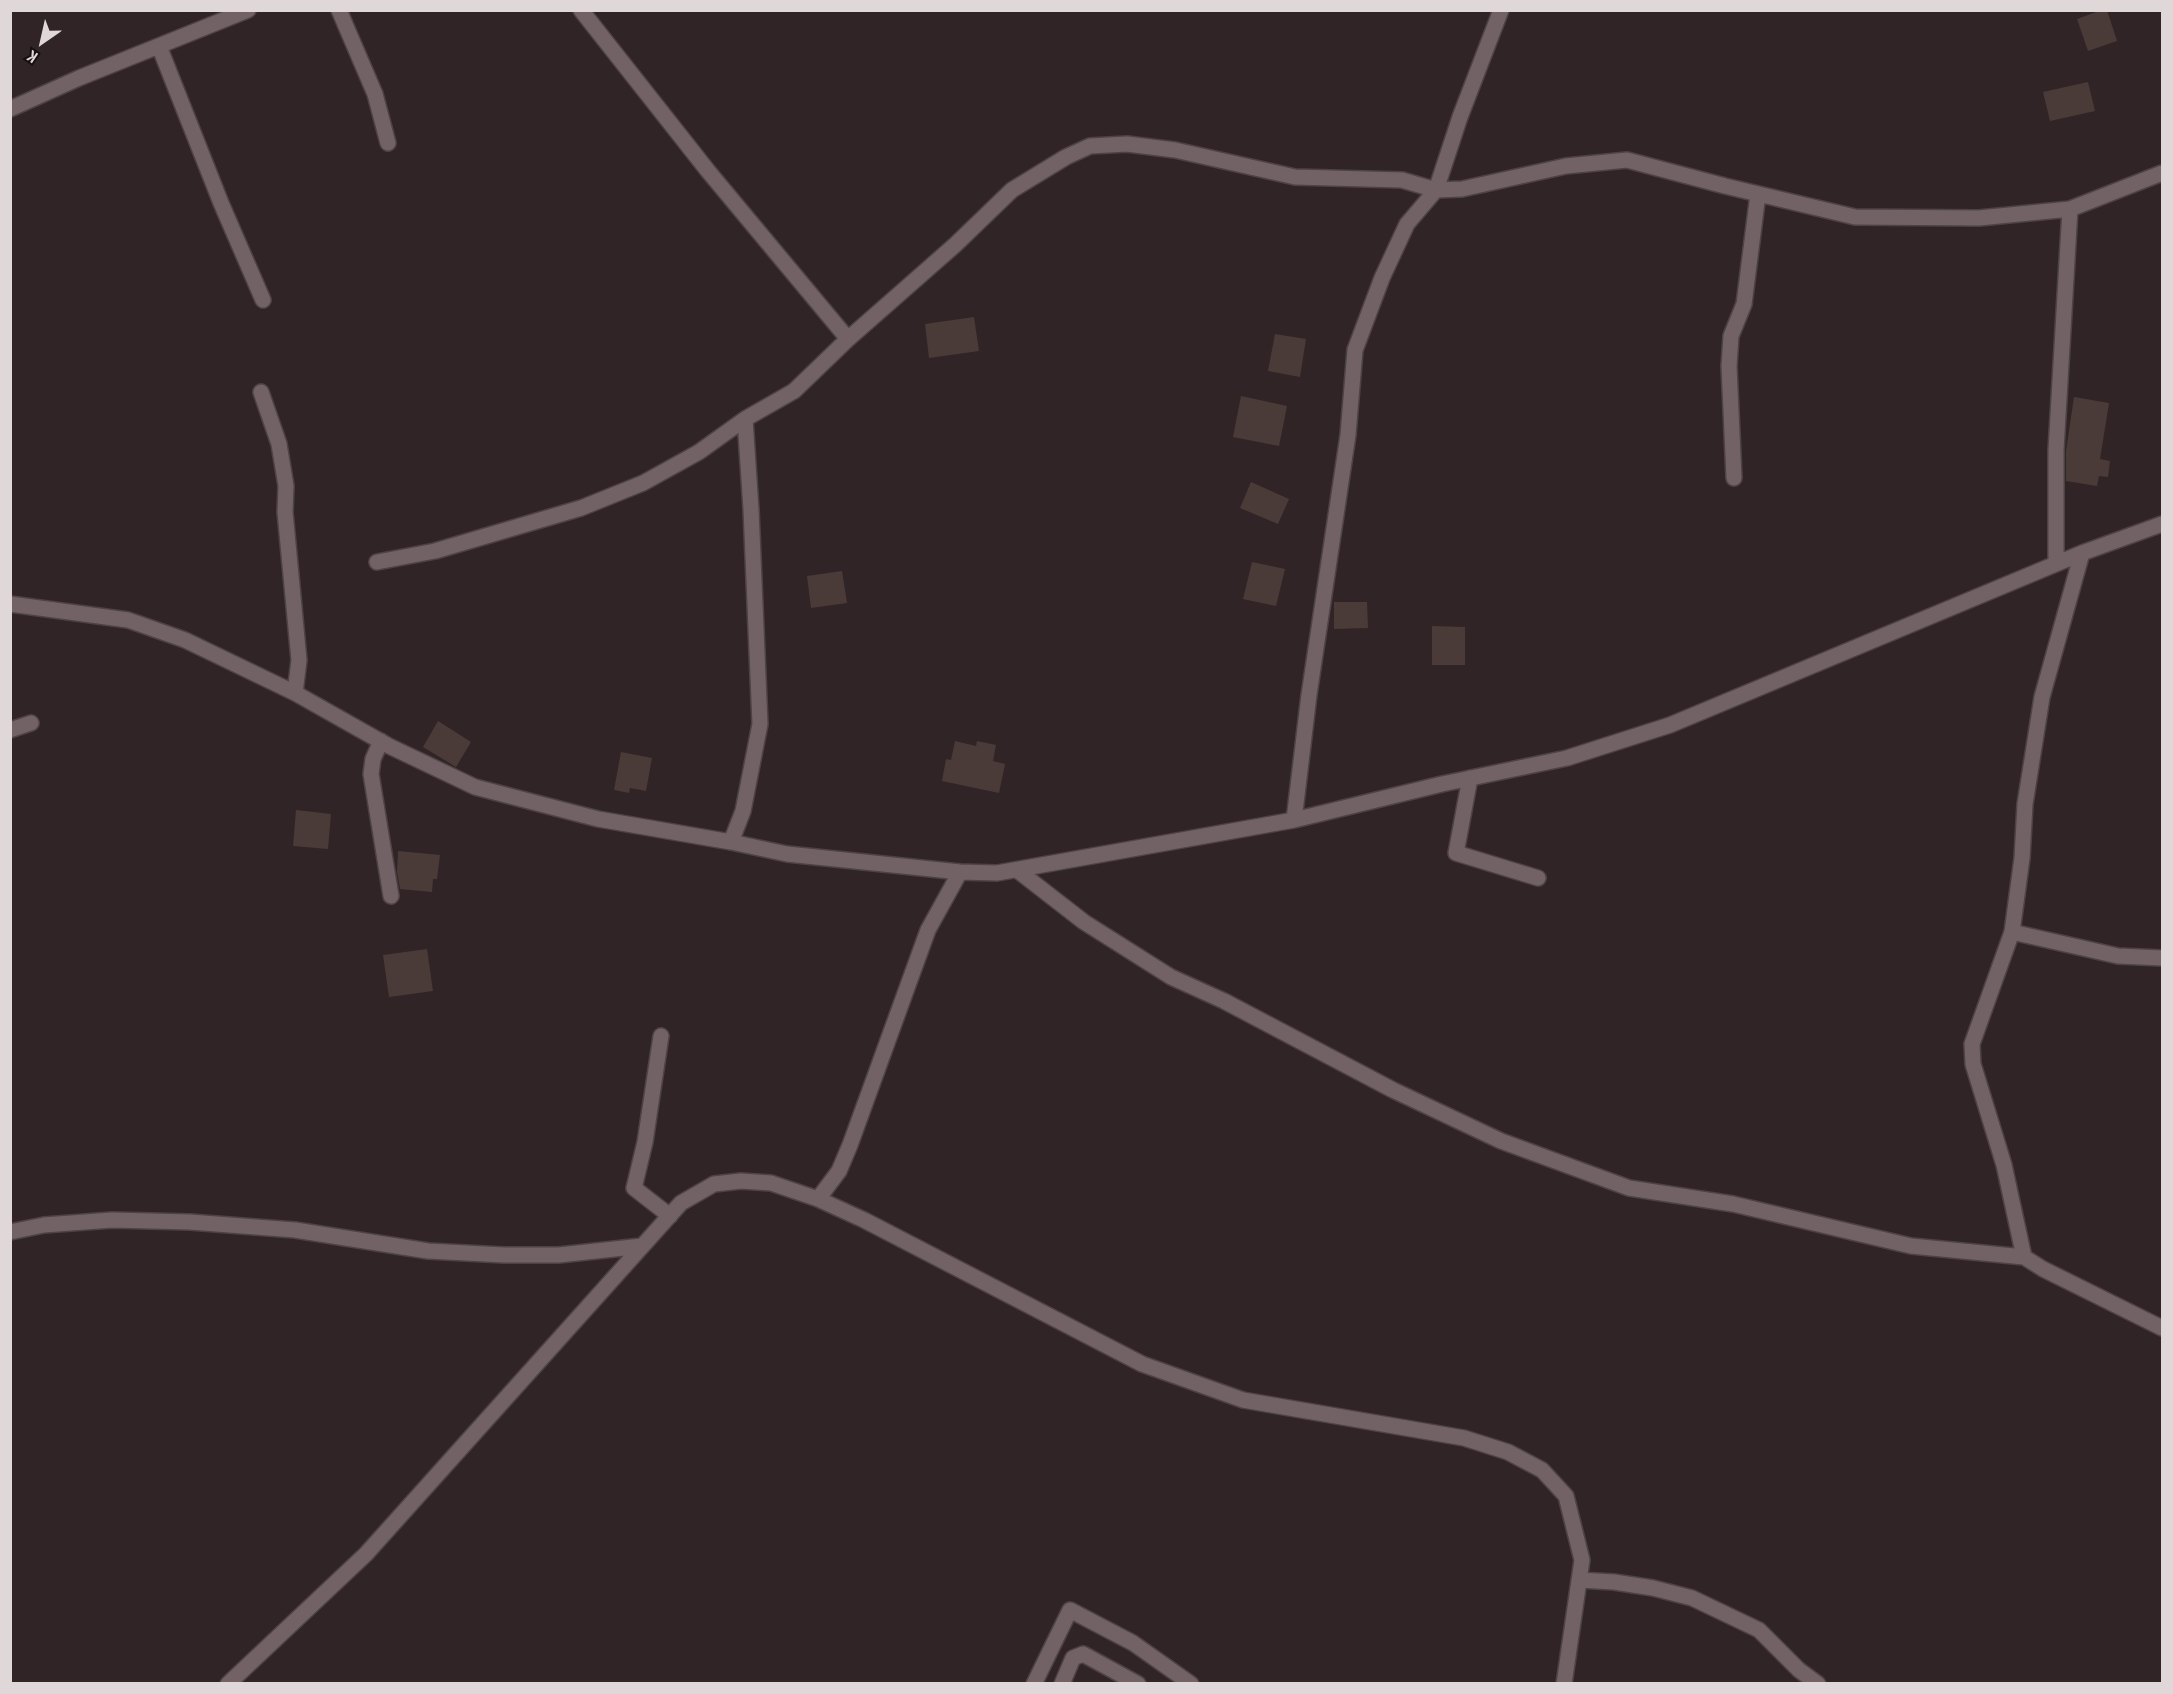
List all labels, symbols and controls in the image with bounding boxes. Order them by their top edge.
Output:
north arrow [12,12,72,72]
text: K [23,46,41,68]

